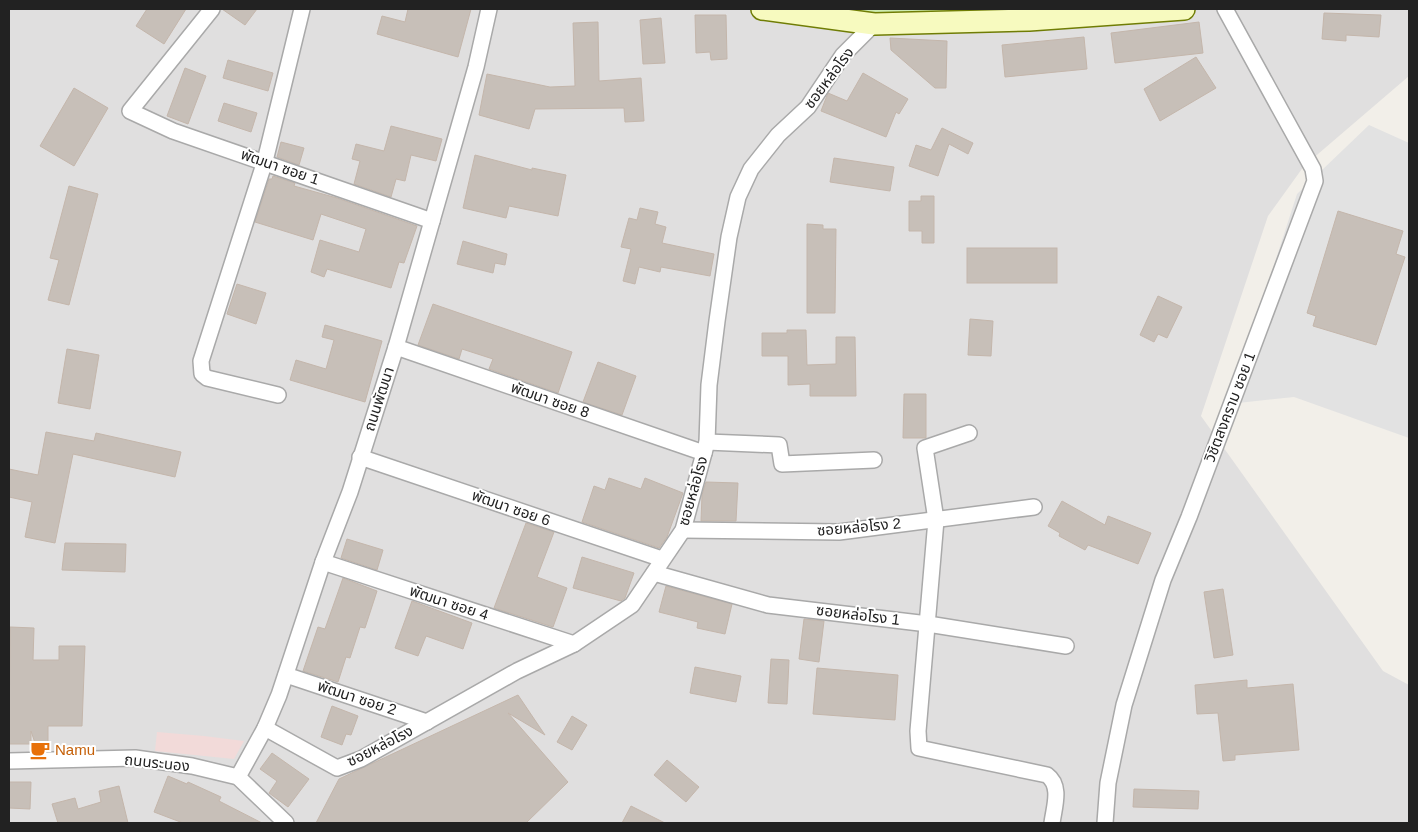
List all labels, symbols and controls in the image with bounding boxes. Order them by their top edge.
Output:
street label: ซอยหล่อโรง [800,44,857,111]
street label: พัฒนา ซอย 1 [239,145,322,188]
street label: วิชิตสงคราม ซอย 1 [1201,350,1258,465]
street label: ถนนพัฒนา [360,365,397,433]
street label: พัฒนา ซอย 8 [509,378,592,421]
street label: ซอยหล่อโรง [674,454,711,528]
street label: พัฒนา ซอย 6 [470,486,553,529]
street label: ซอยหล่อโรง 2 [816,514,902,539]
street label: พัฒนา ซอย 4 [408,582,491,623]
street label: ซอยหล่อโรง 1 [815,601,901,628]
street label: พัฒนา ซอย 2 [316,677,399,718]
street label: ซอยหล่อโรง [344,722,416,769]
cafe icon: Namu [29,739,51,761]
place label: Namu [55,741,95,758]
street label: ถนนระนอง [124,751,191,774]

